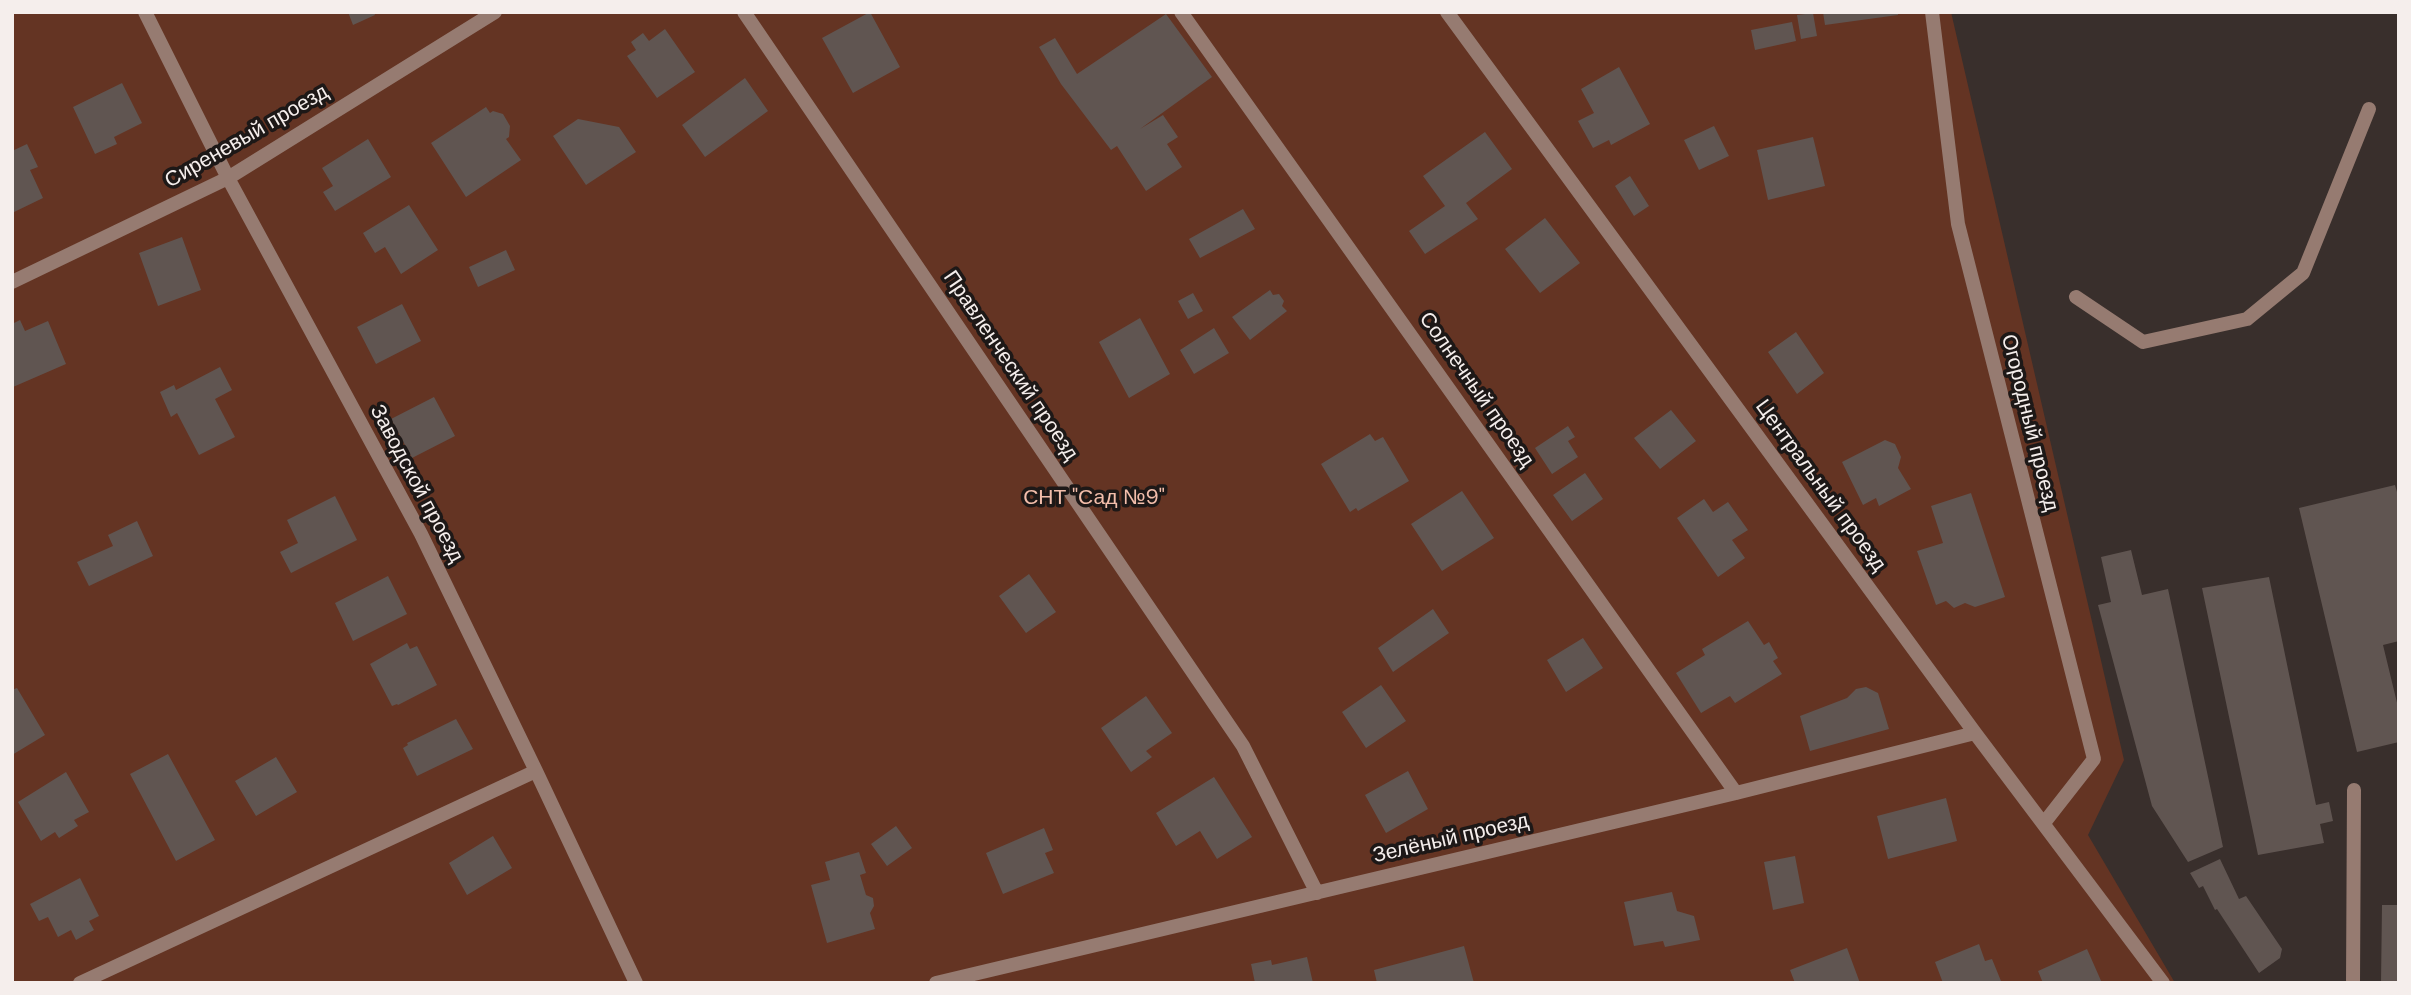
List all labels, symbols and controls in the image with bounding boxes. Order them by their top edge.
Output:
street label: Сиреневый проезд [161,80,333,194]
street label: Правленческий проезд [937,266,1083,466]
street label: Солнечный проезд [1413,308,1539,472]
street label: Огородный проезд [1995,332,2063,514]
street label: Центральный проезд [1749,395,1891,577]
street label: Заводской проезд [364,401,468,567]
park label: СНТ "Сад №9" [1023,485,1165,511]
street label: Зелёный проезд [1371,809,1531,869]

